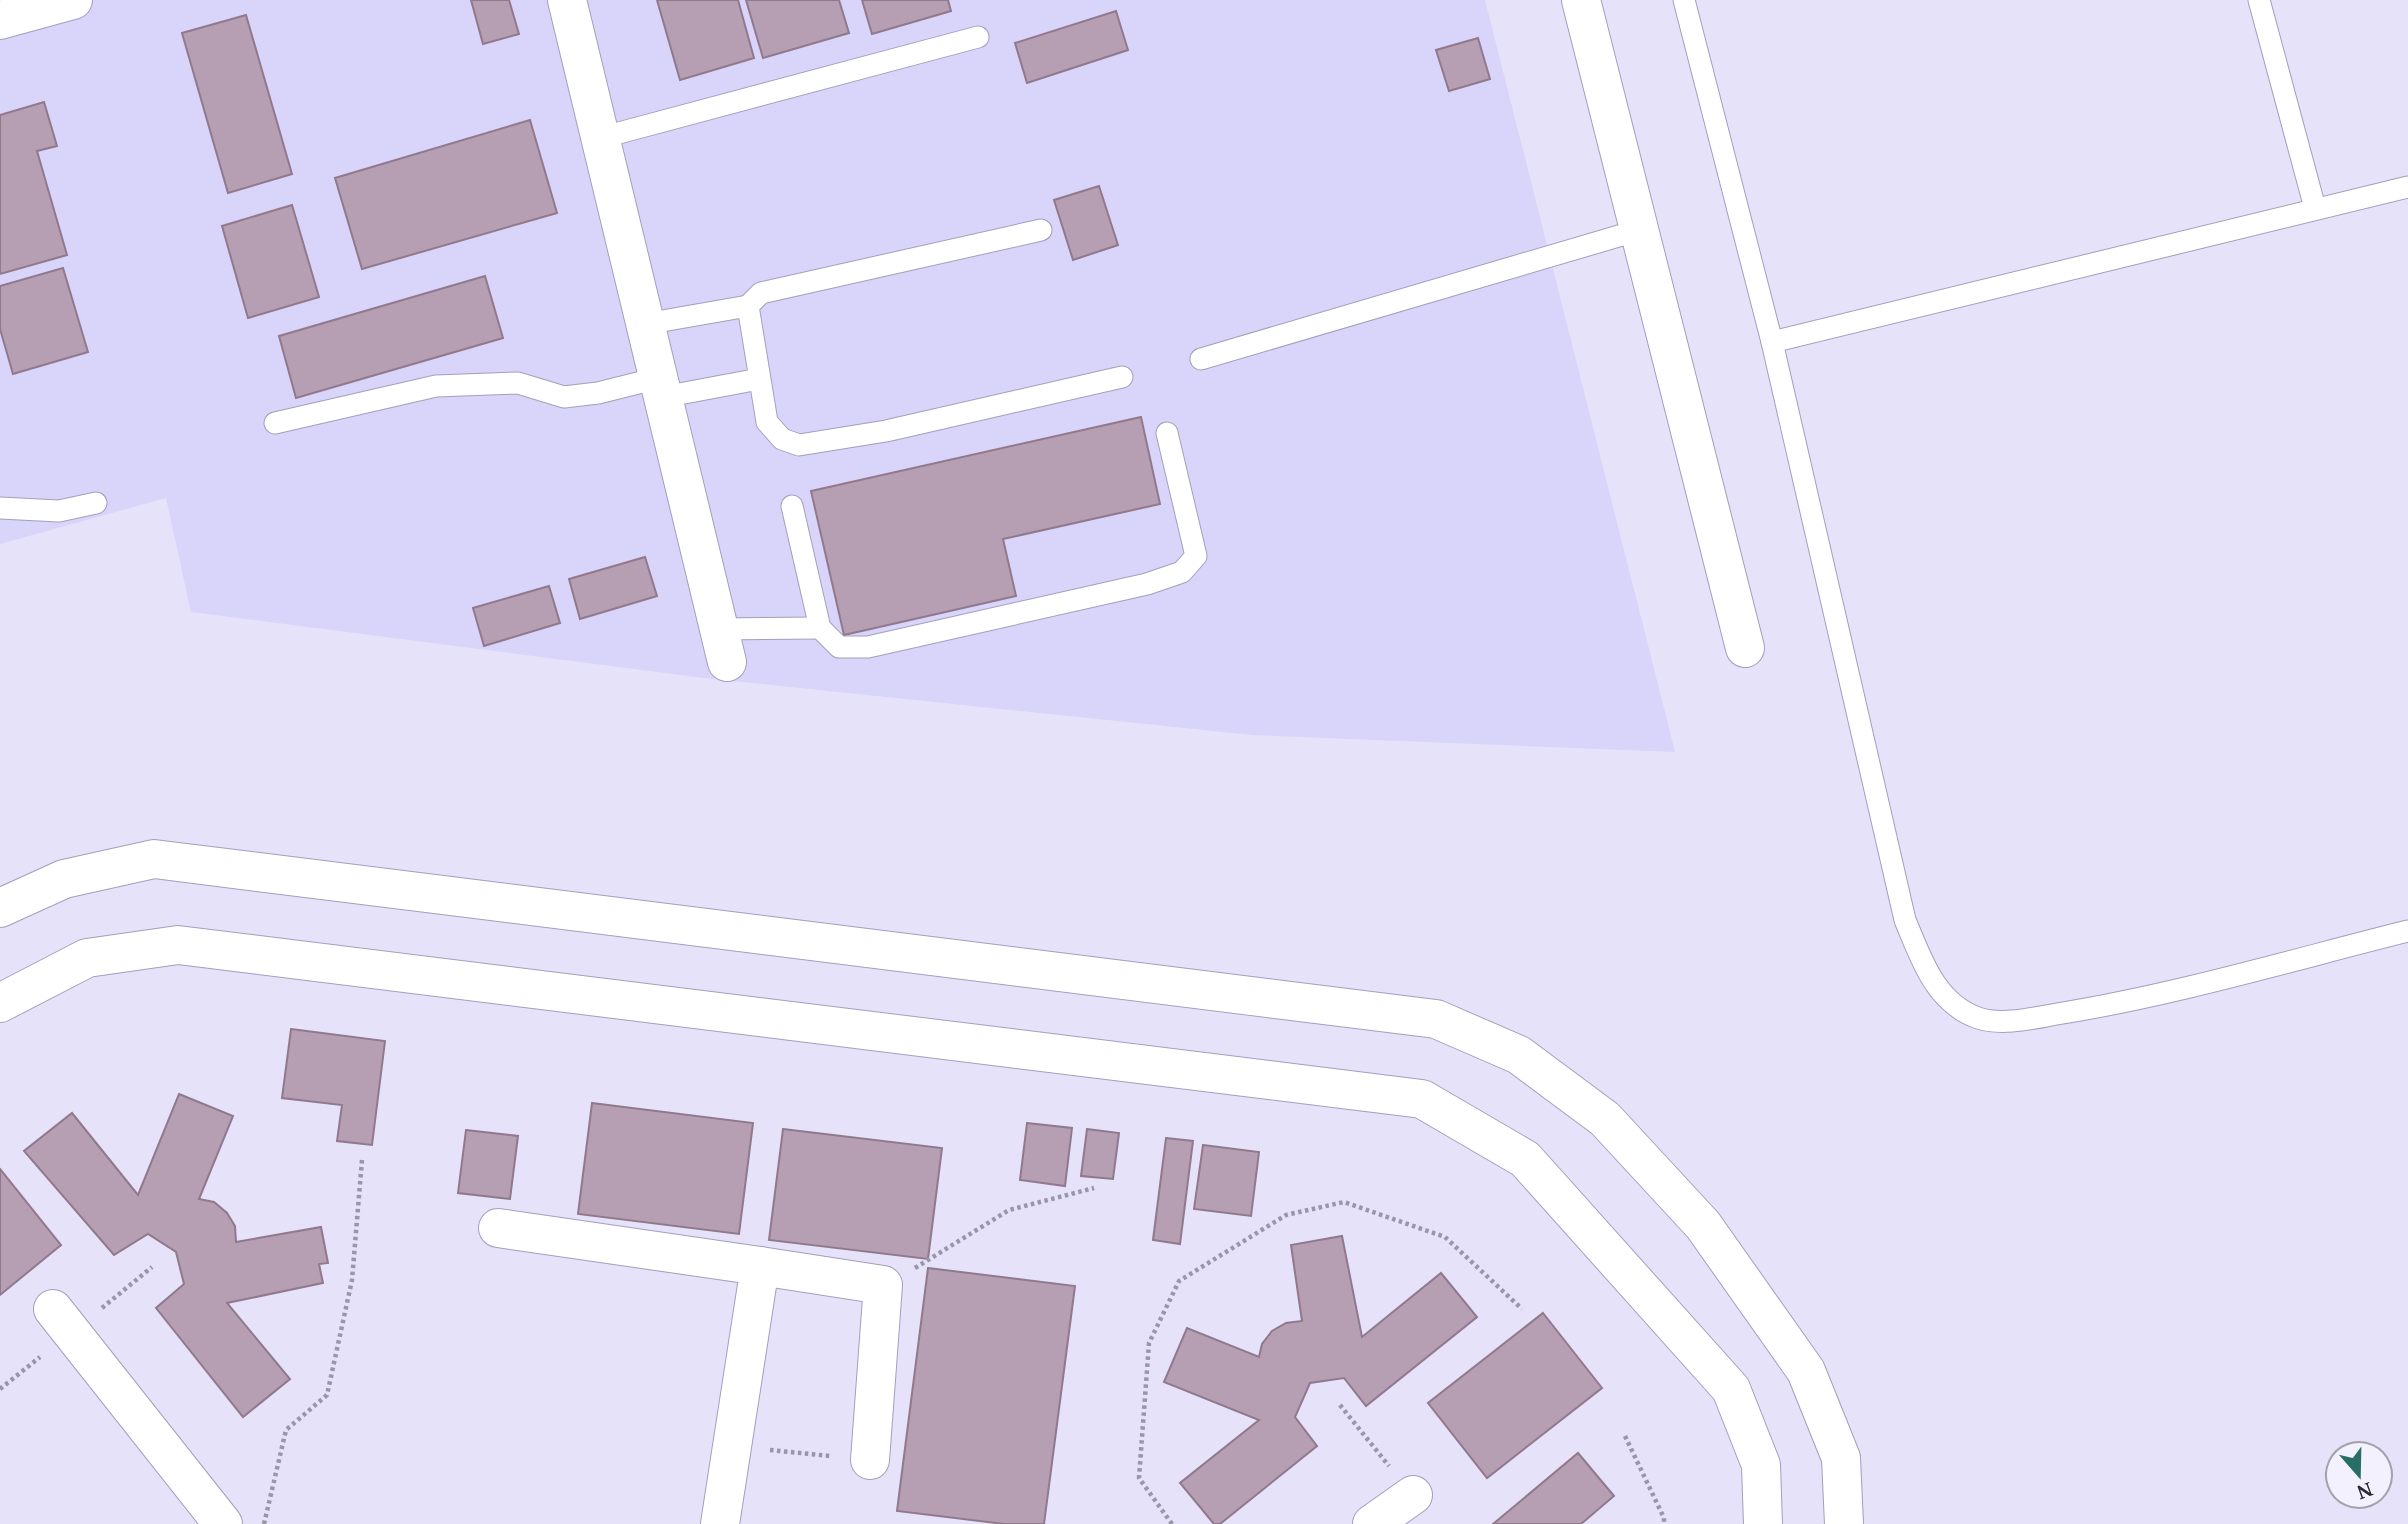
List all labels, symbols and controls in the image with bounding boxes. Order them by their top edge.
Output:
north arrow [2324,1440,2394,1510]
text: N [2353,1476,2376,1506]

